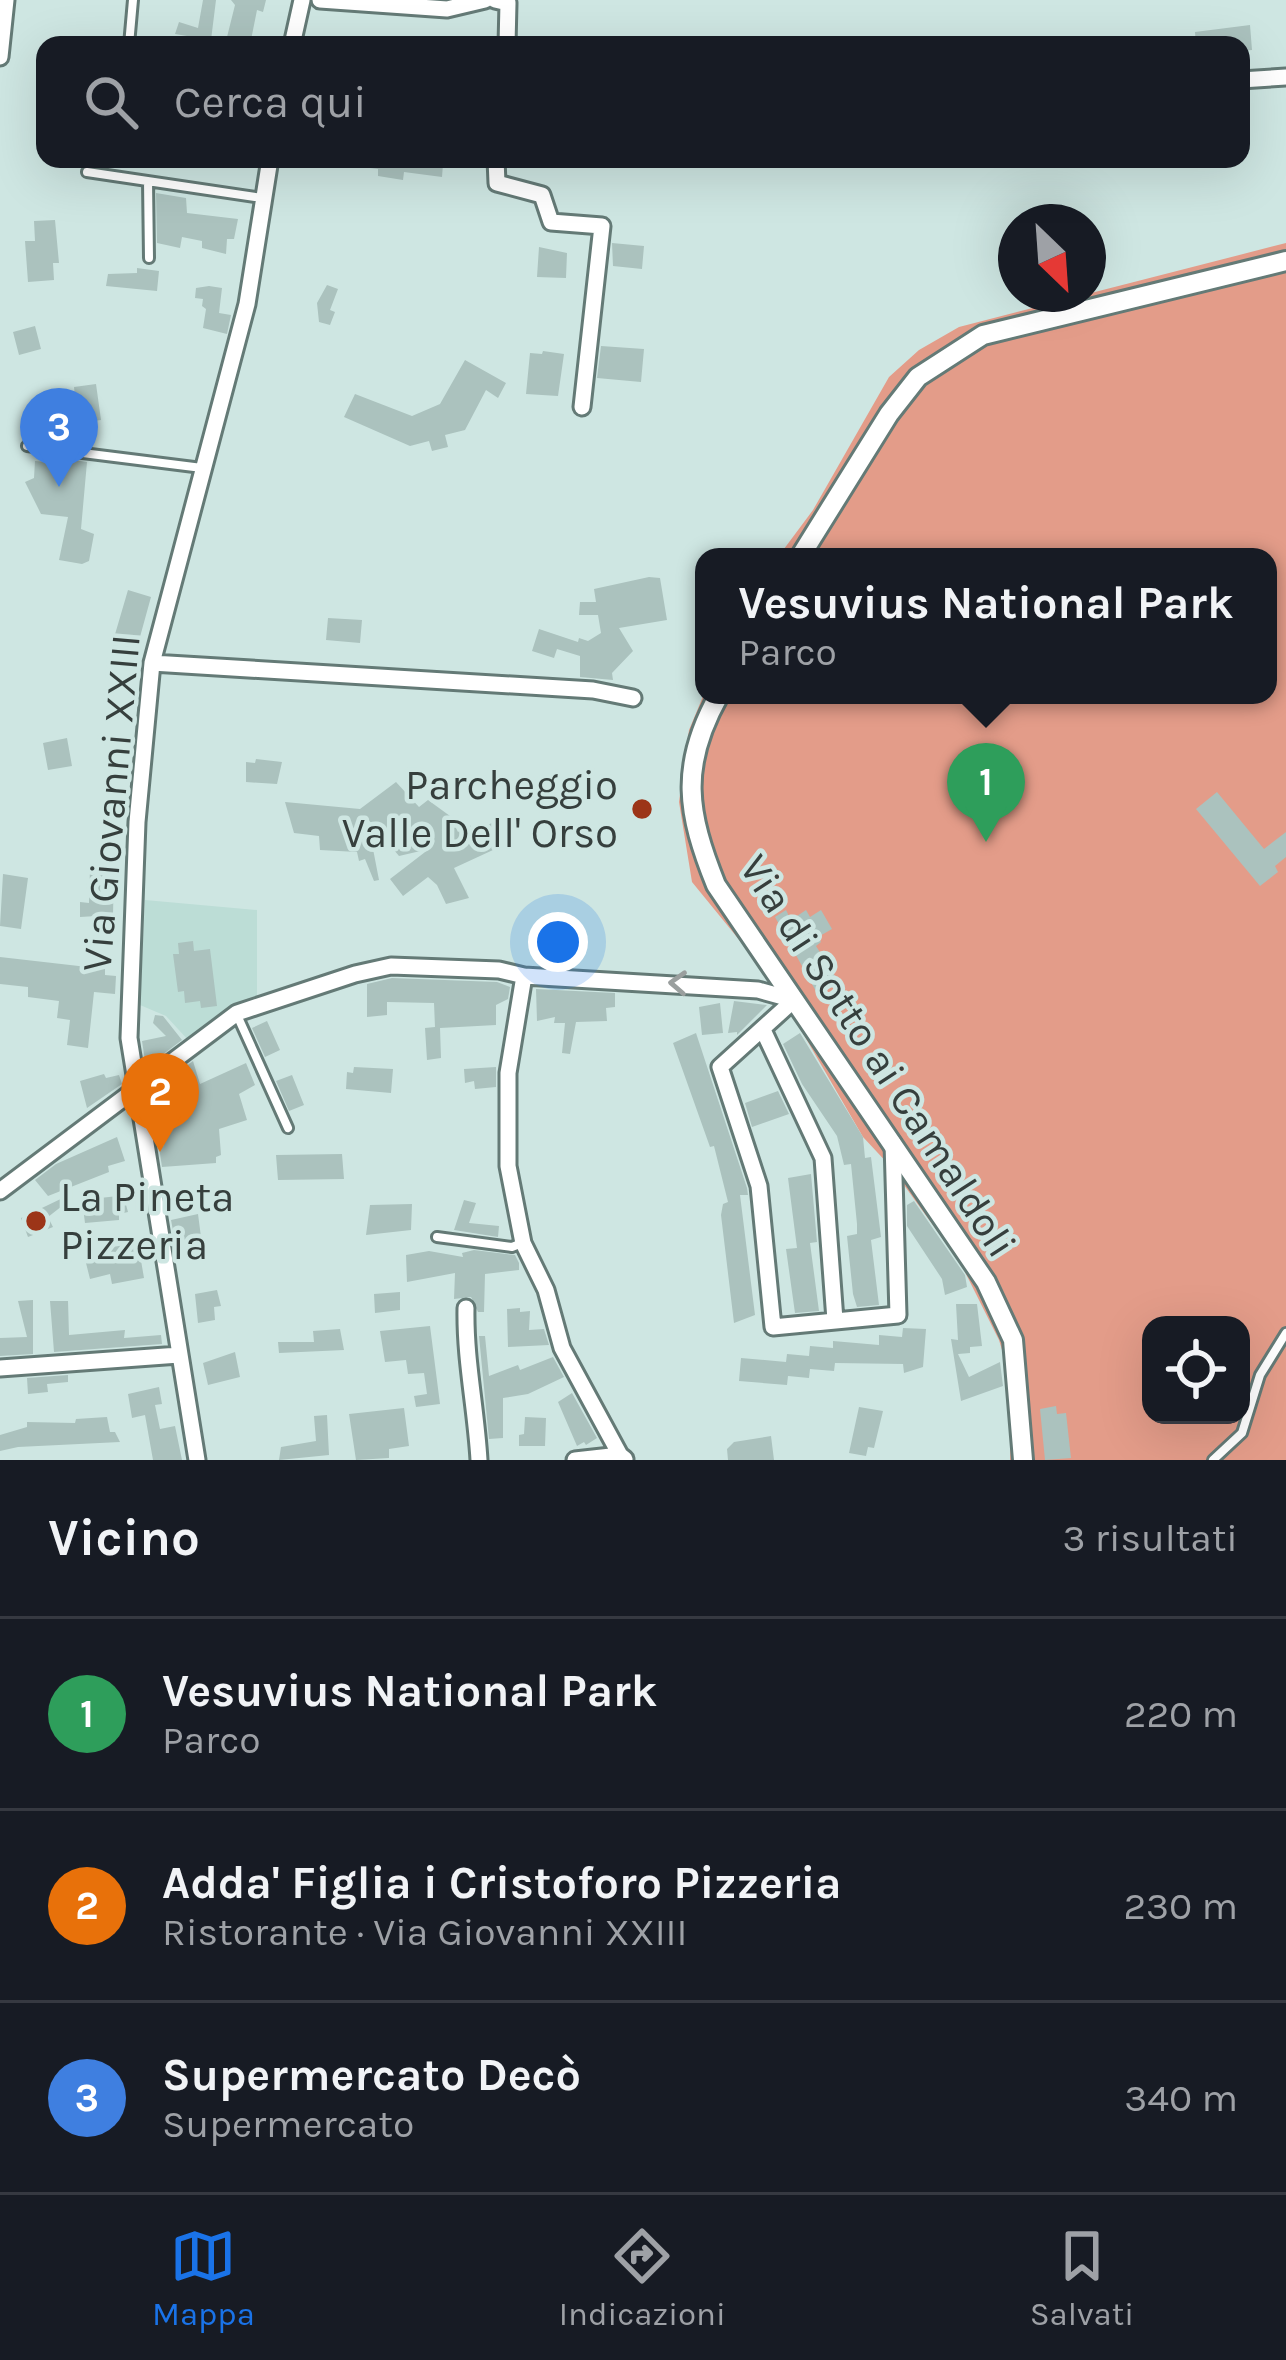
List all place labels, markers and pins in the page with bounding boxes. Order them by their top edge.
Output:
pin: 3 [20,388,98,487]
pin: 1 [947,743,1025,842]
place label: Parcheggio Valle Dell' Orso [342,760,618,858]
marker: Parcheggio Valle Dell' Orso [629,796,655,822]
pin: 2 [121,1053,199,1152]
place label: La Pineta Pizzeria [60,1172,234,1270]
marker: La Pineta Pizzeria [23,1208,49,1234]

